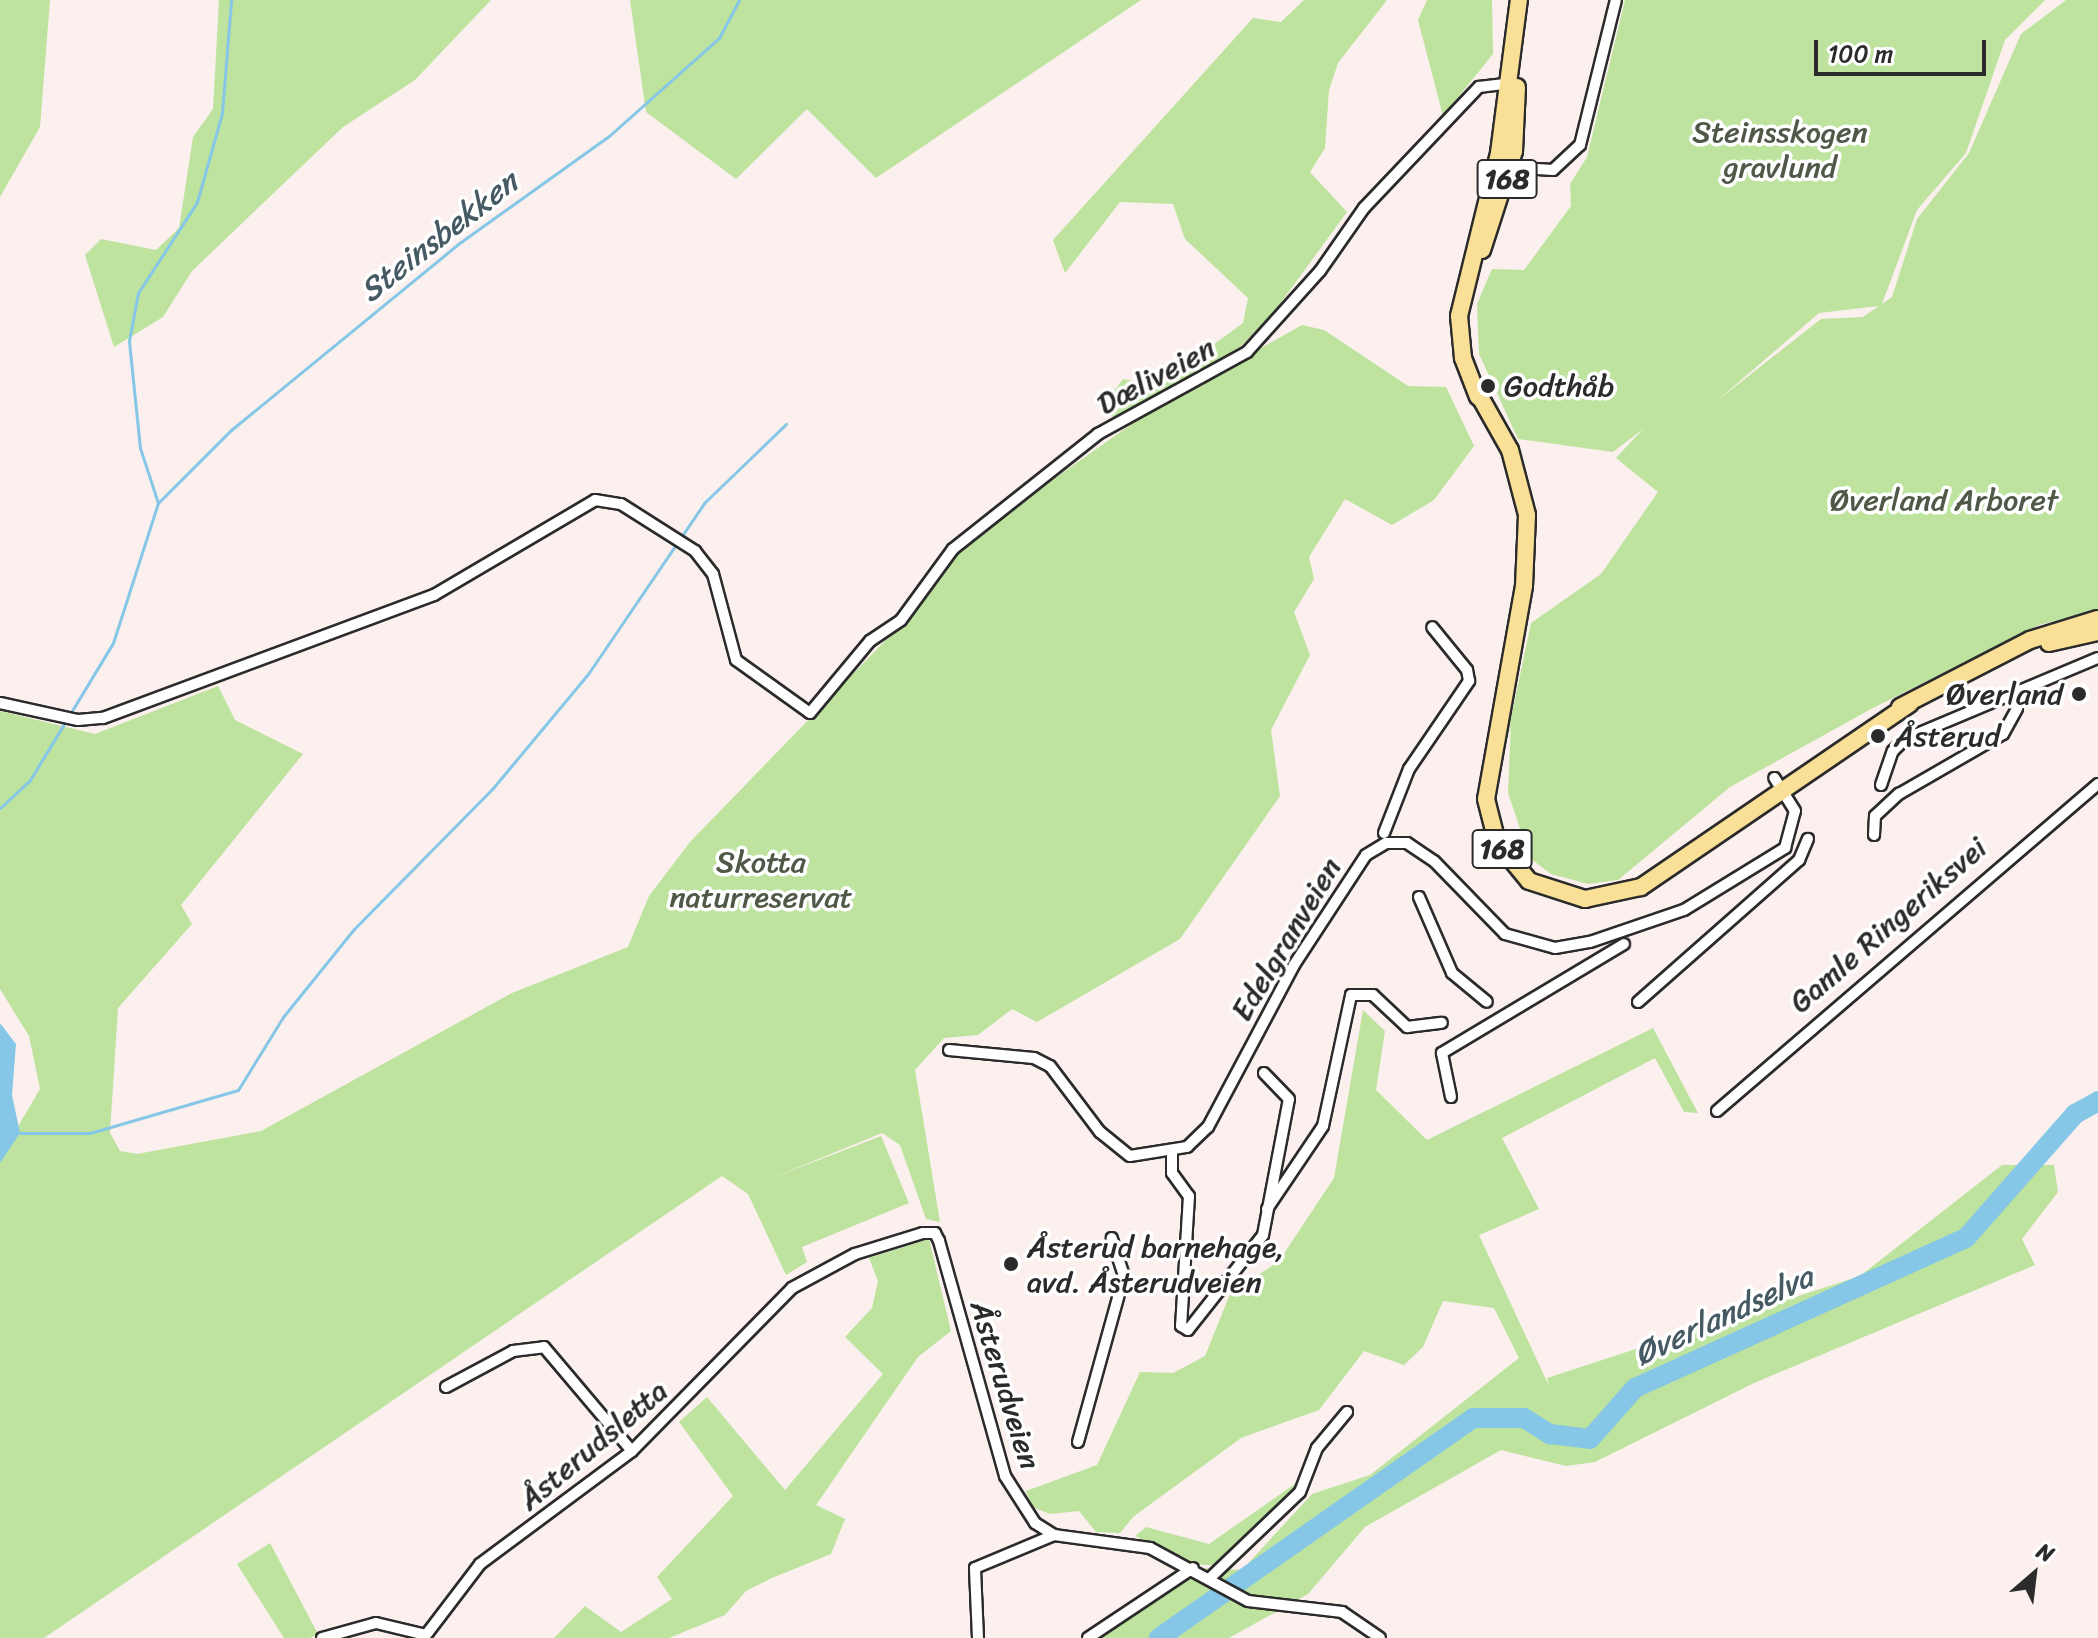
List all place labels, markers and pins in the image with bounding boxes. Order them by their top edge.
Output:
place label: Godthåb [1504,368,1614,404]
marker: Godthåb [1479,377,1497,395]
place label: Øverland [1946,676,2063,712]
marker: Øverland [2070,685,2088,703]
place label: Åsterud [1894,718,2000,754]
marker: Åsterud [1869,727,1887,745]
place label: Åsterud barnehage, avd. Åsterudveien [1027,1229,1286,1300]
marker: Åsterud barnehage, avd. Åsterudveien [1002,1255,1020,1273]

